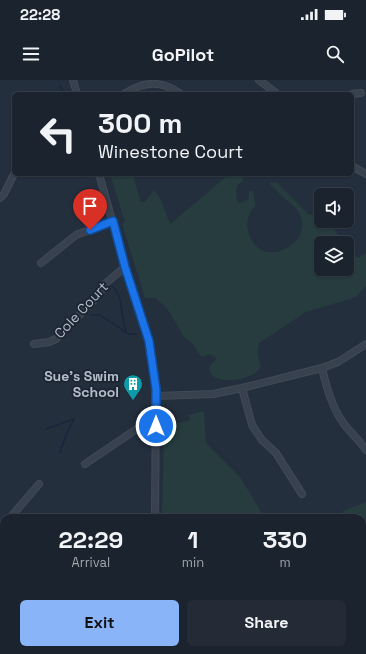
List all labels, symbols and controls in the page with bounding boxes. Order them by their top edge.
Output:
text: 22:28 [20,5,60,24]
icon: menu [20,43,42,65]
text: GoPilot [152,43,214,66]
icon: search [324,43,346,65]
text: 300 m [98,105,182,141]
icon: left [32,108,84,160]
text: Winestone Court [98,140,243,163]
map controls [314,188,354,276]
button: sound [314,188,354,228]
pin [73,189,107,230]
icon: arrive [79,195,101,217]
button: layers [314,236,354,276]
street label: Cole Court [50,278,112,342]
place label: Sue's Swim School [44,367,119,401]
building icon: Sue's Swim School [122,373,144,401]
position arrow [135,405,177,447]
text: 22:29 [59,524,123,555]
text: 1 [188,524,198,555]
text: 330 [263,524,307,555]
text: Arrival [72,554,110,571]
text: min [182,554,204,571]
text: m [279,554,291,571]
button: Exit [20,600,179,646]
button: Share [187,600,346,646]

